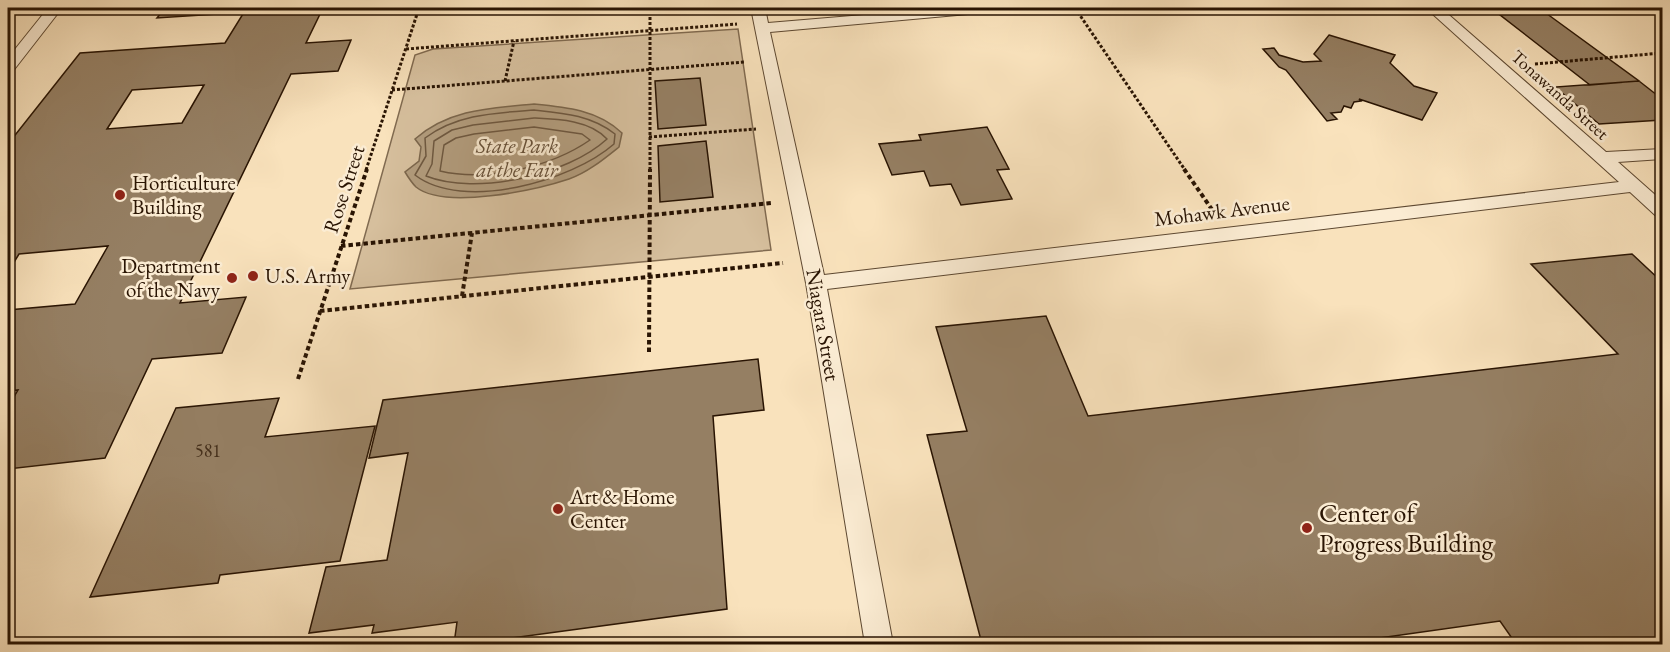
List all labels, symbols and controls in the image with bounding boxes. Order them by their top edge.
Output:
street label: Tonawanda Street [1507,45,1614,145]
park label: State Park at the Fair [475,132,559,183]
street label: Rose Street [317,141,370,236]
place label: Horticulture Building [132,169,236,220]
marker: Horticulture Building [113,188,127,202]
street label: Mohawk Avenue [1153,189,1291,232]
place label: Department of the Navy [121,252,221,303]
place label: U.S. Army [265,262,351,289]
street label: Niagara Street [800,267,847,383]
marker: U.S. Army [246,269,260,283]
marker: Department of the Navy [225,271,239,285]
house number: 581 [195,439,221,462]
place label: Art & Home Center [569,483,674,534]
place label: Center of Progress Building [1319,496,1494,560]
marker: Art & Home Center [551,502,565,516]
marker: Center of Progress Building [1300,521,1314,535]

